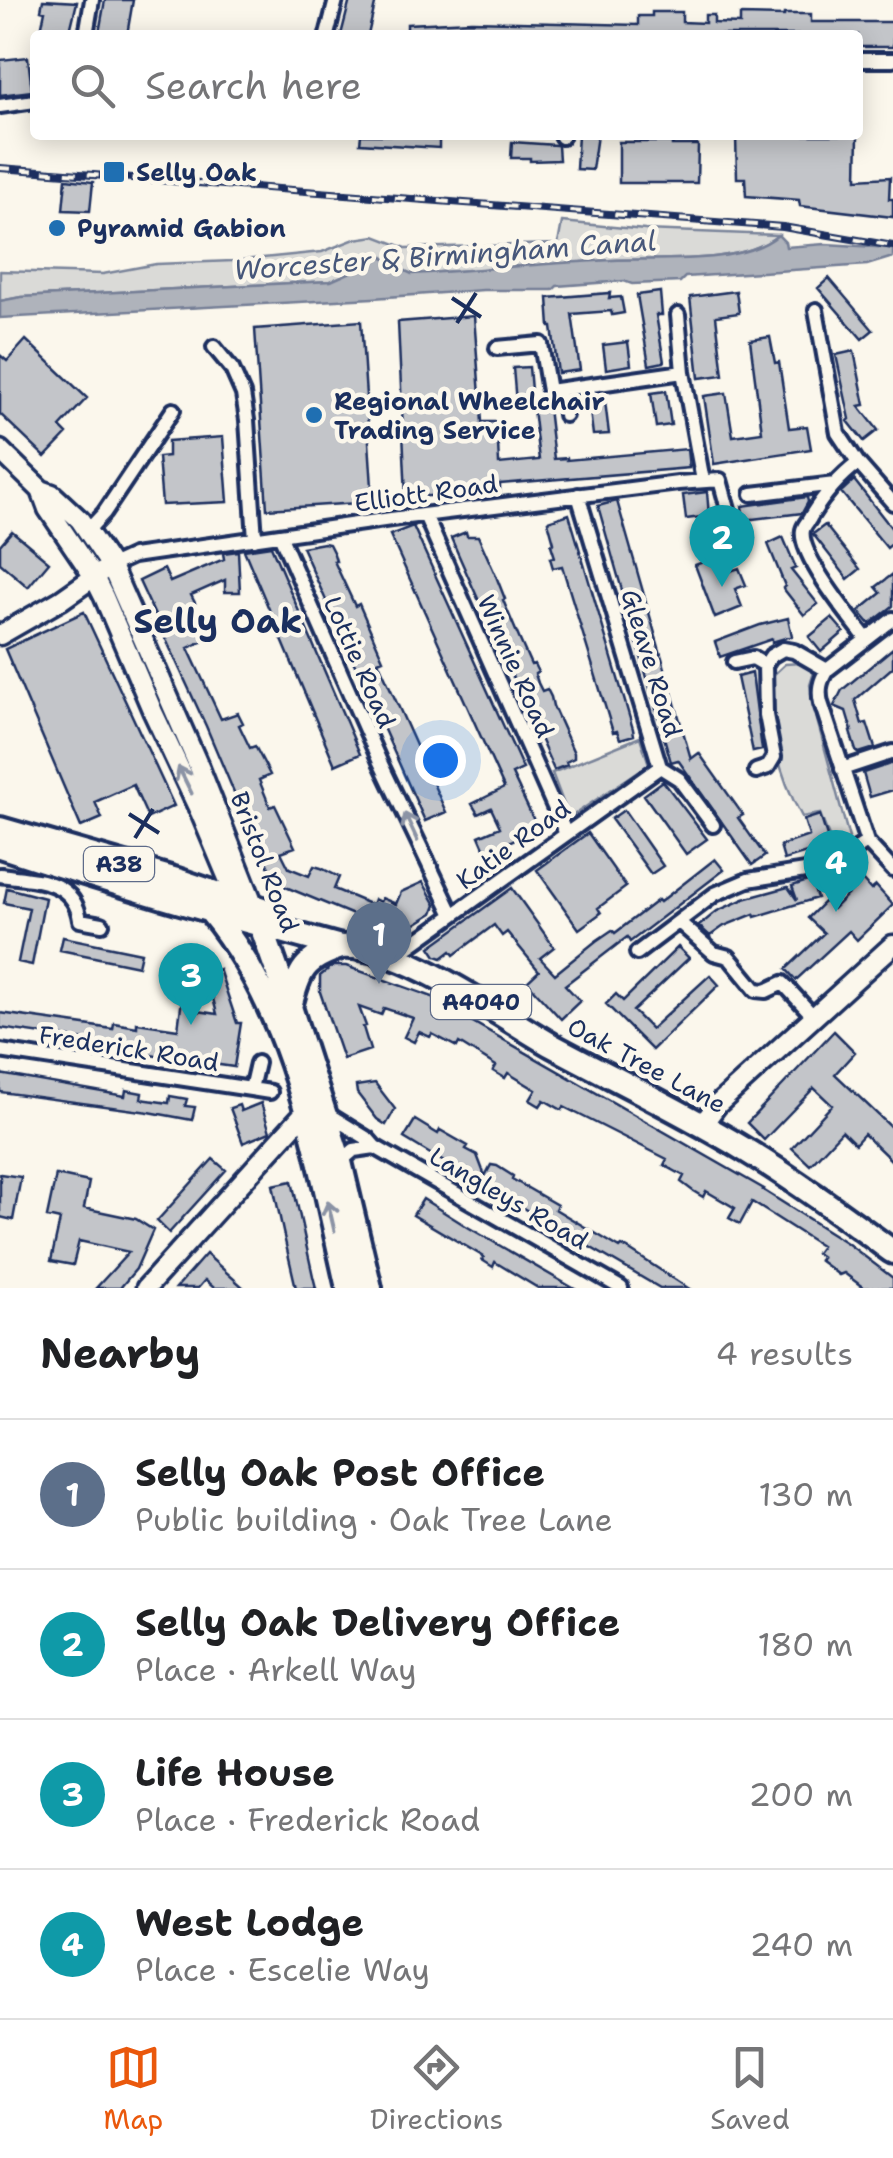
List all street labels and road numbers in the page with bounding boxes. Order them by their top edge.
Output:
street label: Elliott Road [352,466,500,520]
street label: Gleave Road [613,585,691,741]
street label: Winnie Road [469,589,563,743]
street label: Lottie Road [316,591,404,733]
street label: Bristol Road [223,787,307,937]
street label: Katie Road [449,791,577,897]
road number: A38 [84,847,154,881]
road number: A4040 [431,985,531,1019]
street label: Oak Tree Lane [562,1009,732,1121]
street label: Frederick Road [36,1017,222,1079]
street label: Langleys Road [423,1139,595,1257]

